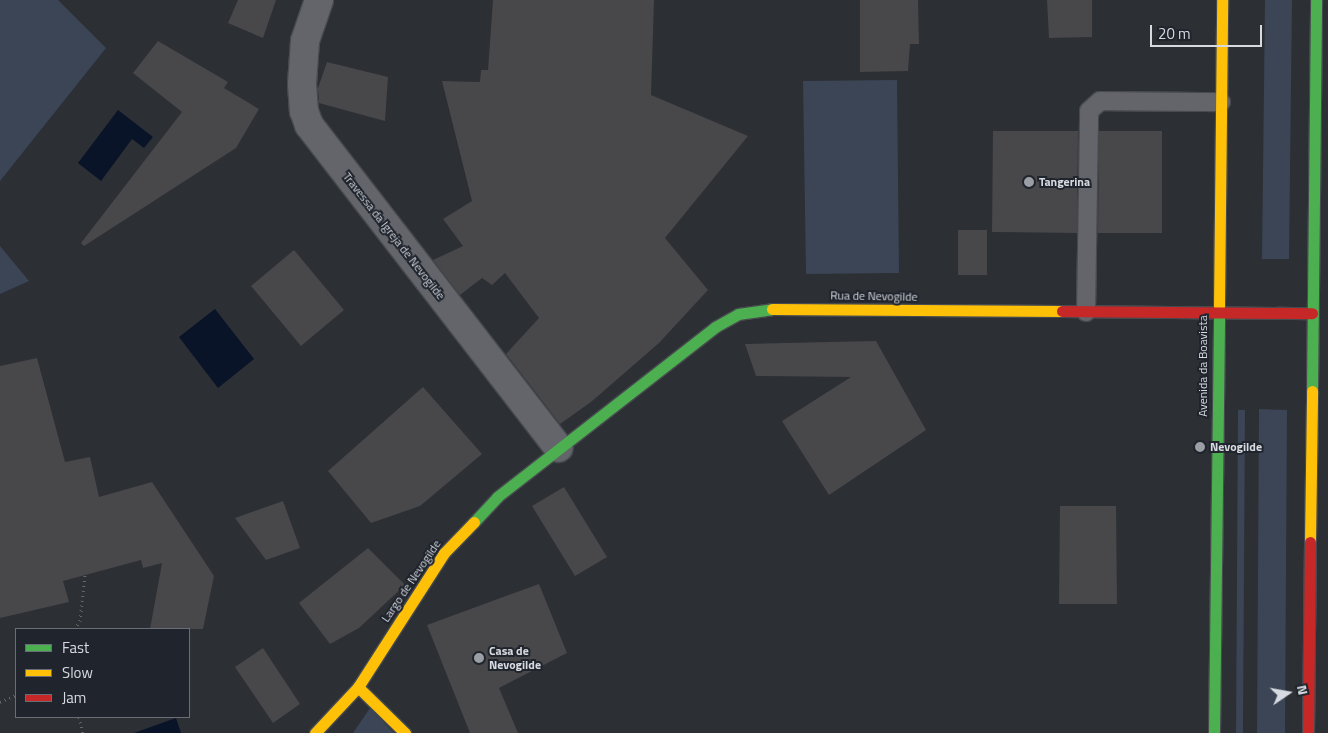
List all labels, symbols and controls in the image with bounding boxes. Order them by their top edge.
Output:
scale bar [1153,15,1266,47]
text: 20 m [1158,22,1191,45]
street label: Travessa da Igreja de Nevogilde [340,170,448,302]
place label: Tangerina [1039,175,1090,189]
marker: Tangerina [1023,176,1035,188]
street label: Rua de Nevogilde [830,288,918,304]
street label: Avenida da Boavista [1196,315,1210,417]
place label: Nevogilde [1210,440,1262,454]
marker: Nevogilde [1194,441,1206,453]
street label: Largo de Nevogilde [378,537,444,625]
legend [15,628,190,718]
text: Fast [62,636,89,659]
place label: Casa de Nevogilde [489,644,541,672]
marker: Casa de Nevogilde [473,652,485,664]
text: Slow [62,661,93,684]
north arrow [1263,668,1313,718]
text: N [1292,683,1314,697]
text: Jam [62,686,86,709]

